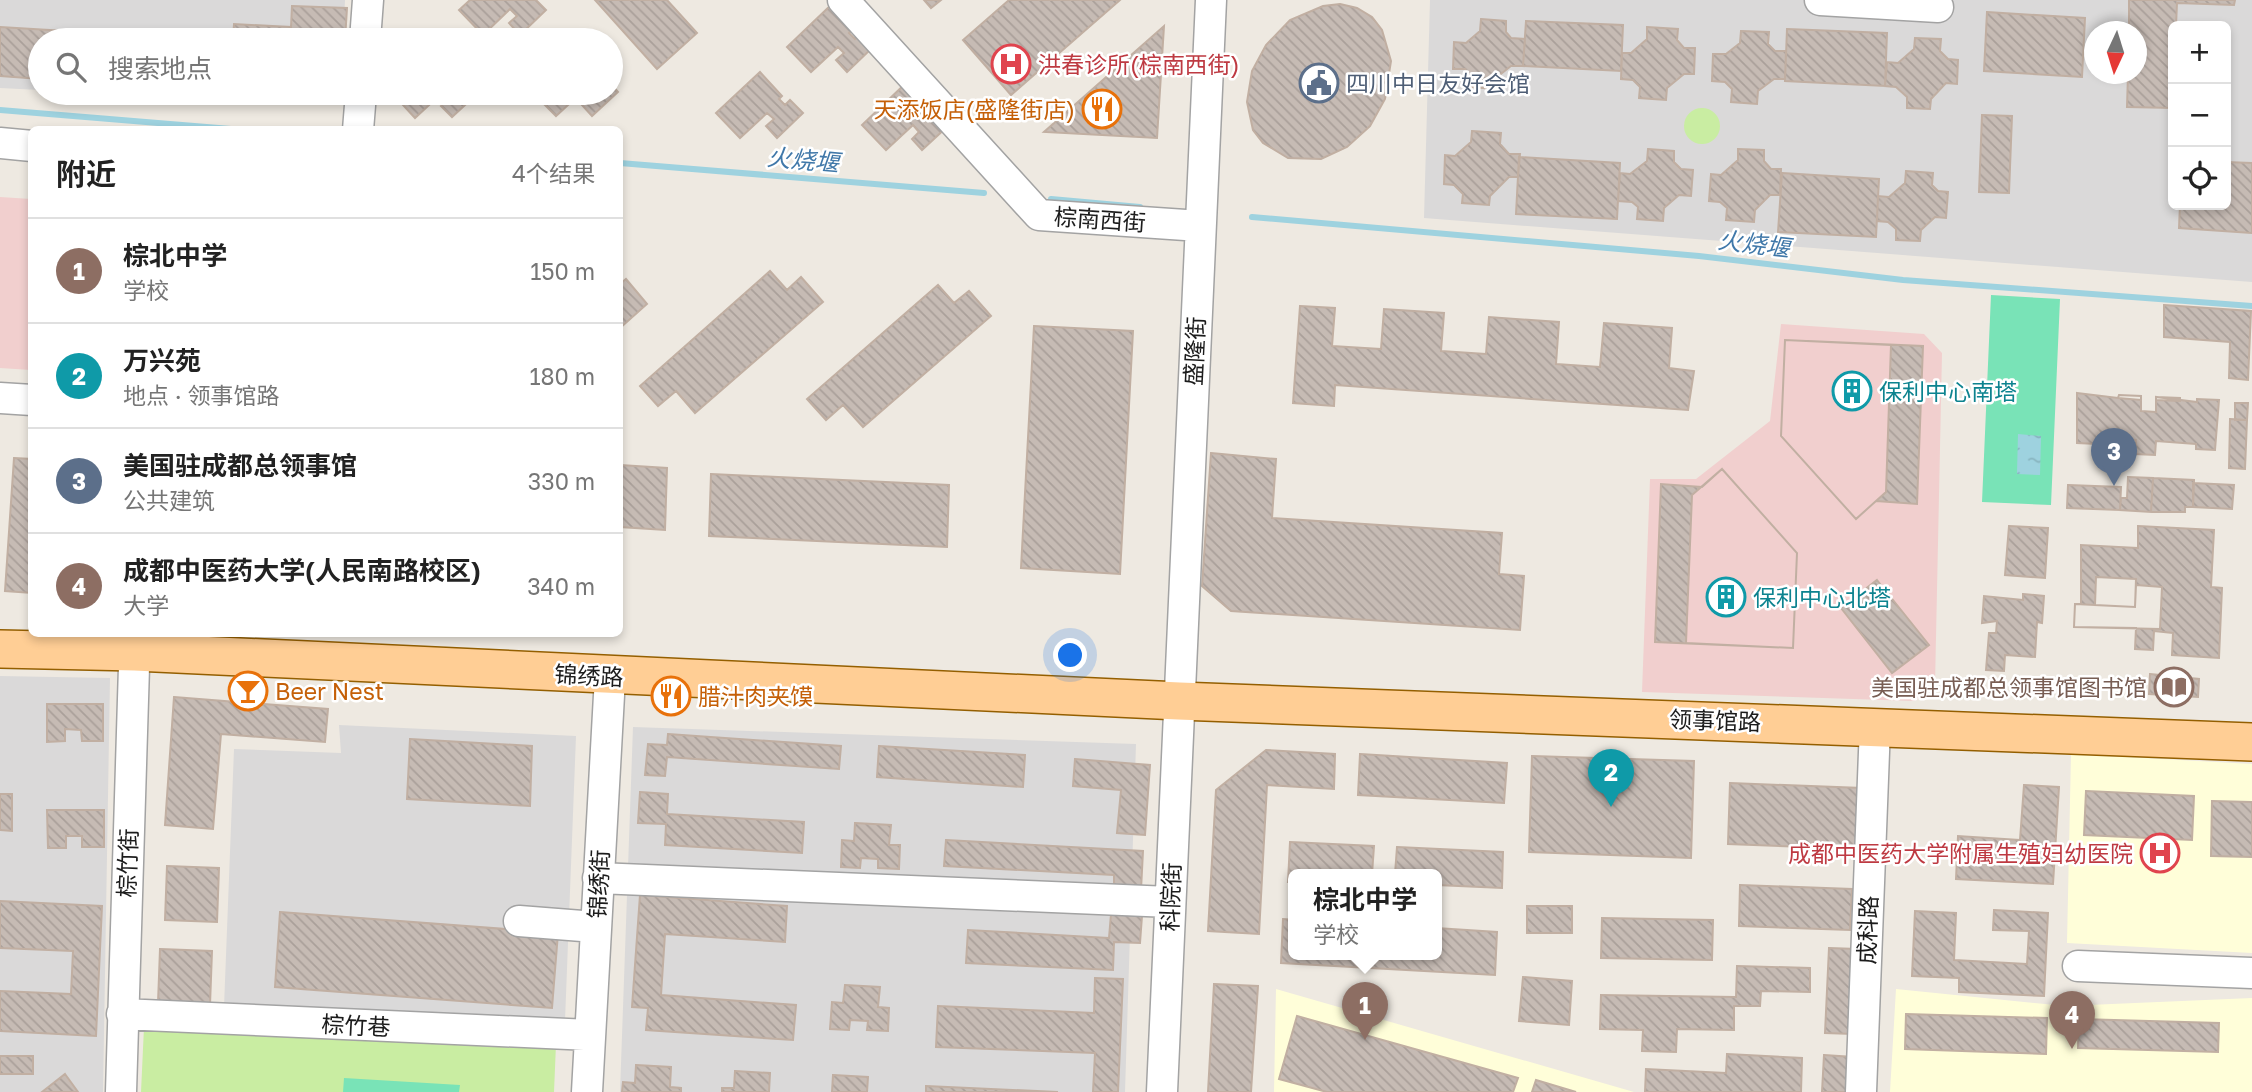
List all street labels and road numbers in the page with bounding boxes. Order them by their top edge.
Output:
street label: 棕南西街 [1053,202,1147,236]
street label: 盛隆街 [1178,316,1210,386]
street label: 锦绣路 [554,659,624,691]
street label: 领事馆路 [1669,704,1761,736]
street label: 棕竹街 [112,828,142,898]
street label: 锦绣街 [582,849,614,919]
street label: 科院街 [1155,862,1185,932]
street label: 成科路 [1852,895,1882,965]
street label: 棕竹巷 [321,1009,391,1041]

